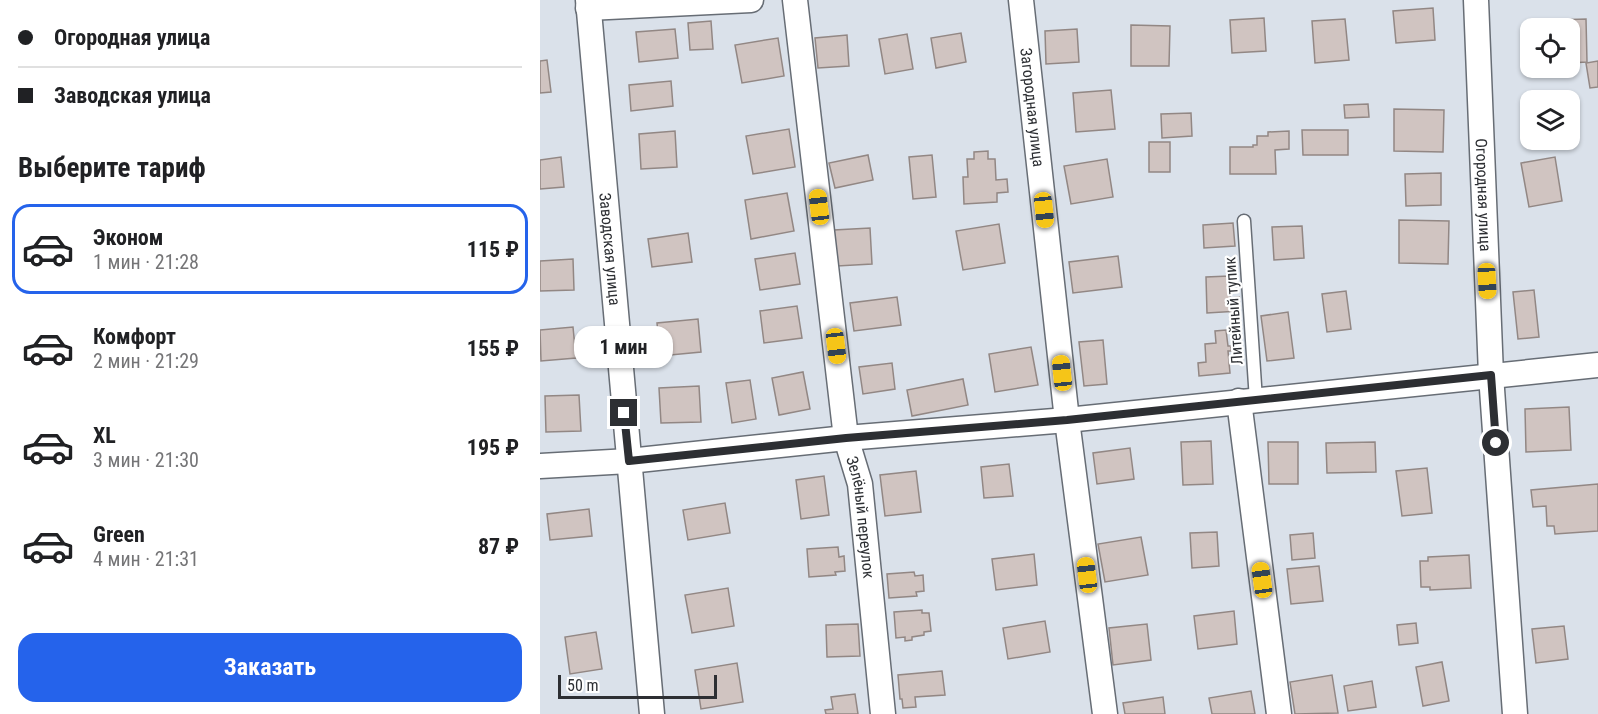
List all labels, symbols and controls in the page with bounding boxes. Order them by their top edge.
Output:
map controls [1520,18,1580,150]
button: locate [1520,18,1580,78]
text: Огородная улица [54,25,210,50]
street label: Загородная улица [1016,47,1048,168]
text: Заводская улица [54,83,211,108]
button: layers [1520,90,1580,150]
street label: Огородная улица [1472,138,1495,252]
text: Выберите тариф [18,152,206,184]
car [808,188,830,226]
car [1033,191,1055,229]
street label: Заводская улица [595,192,624,306]
icon: car [21,222,75,276]
text: Эконом [93,225,163,250]
text: 115 ₽ [467,237,519,262]
text: 1 мин · 21:28 [93,250,199,274]
street label: Литейный тупик [1220,256,1247,366]
car [1477,263,1497,299]
icon: car [21,321,75,375]
text: Комфорт [93,324,176,349]
callout: 1 мин [574,326,674,368]
car [825,327,847,365]
text: 1 мин [600,335,647,359]
text: 155 ₽ [467,336,519,361]
text: 2 мин · 21:29 [93,349,199,373]
car [1051,354,1073,392]
route end [610,399,637,426]
icon: car [21,420,75,474]
text: XL [93,423,116,448]
route start [1482,429,1509,456]
text: 195 ₽ [467,435,519,460]
text: 3 мин · 21:30 [93,448,199,472]
street label: Зелёный переулок [842,454,878,580]
icon: car [21,519,75,573]
text: Green [93,522,145,547]
text: 87 ₽ [478,534,519,559]
text: 4 мин · 21:31 [93,547,199,571]
car [1076,556,1098,594]
car [1251,561,1273,599]
button: Заказать [18,633,522,702]
scale bar [558,672,717,700]
text: 50 m [567,676,599,695]

